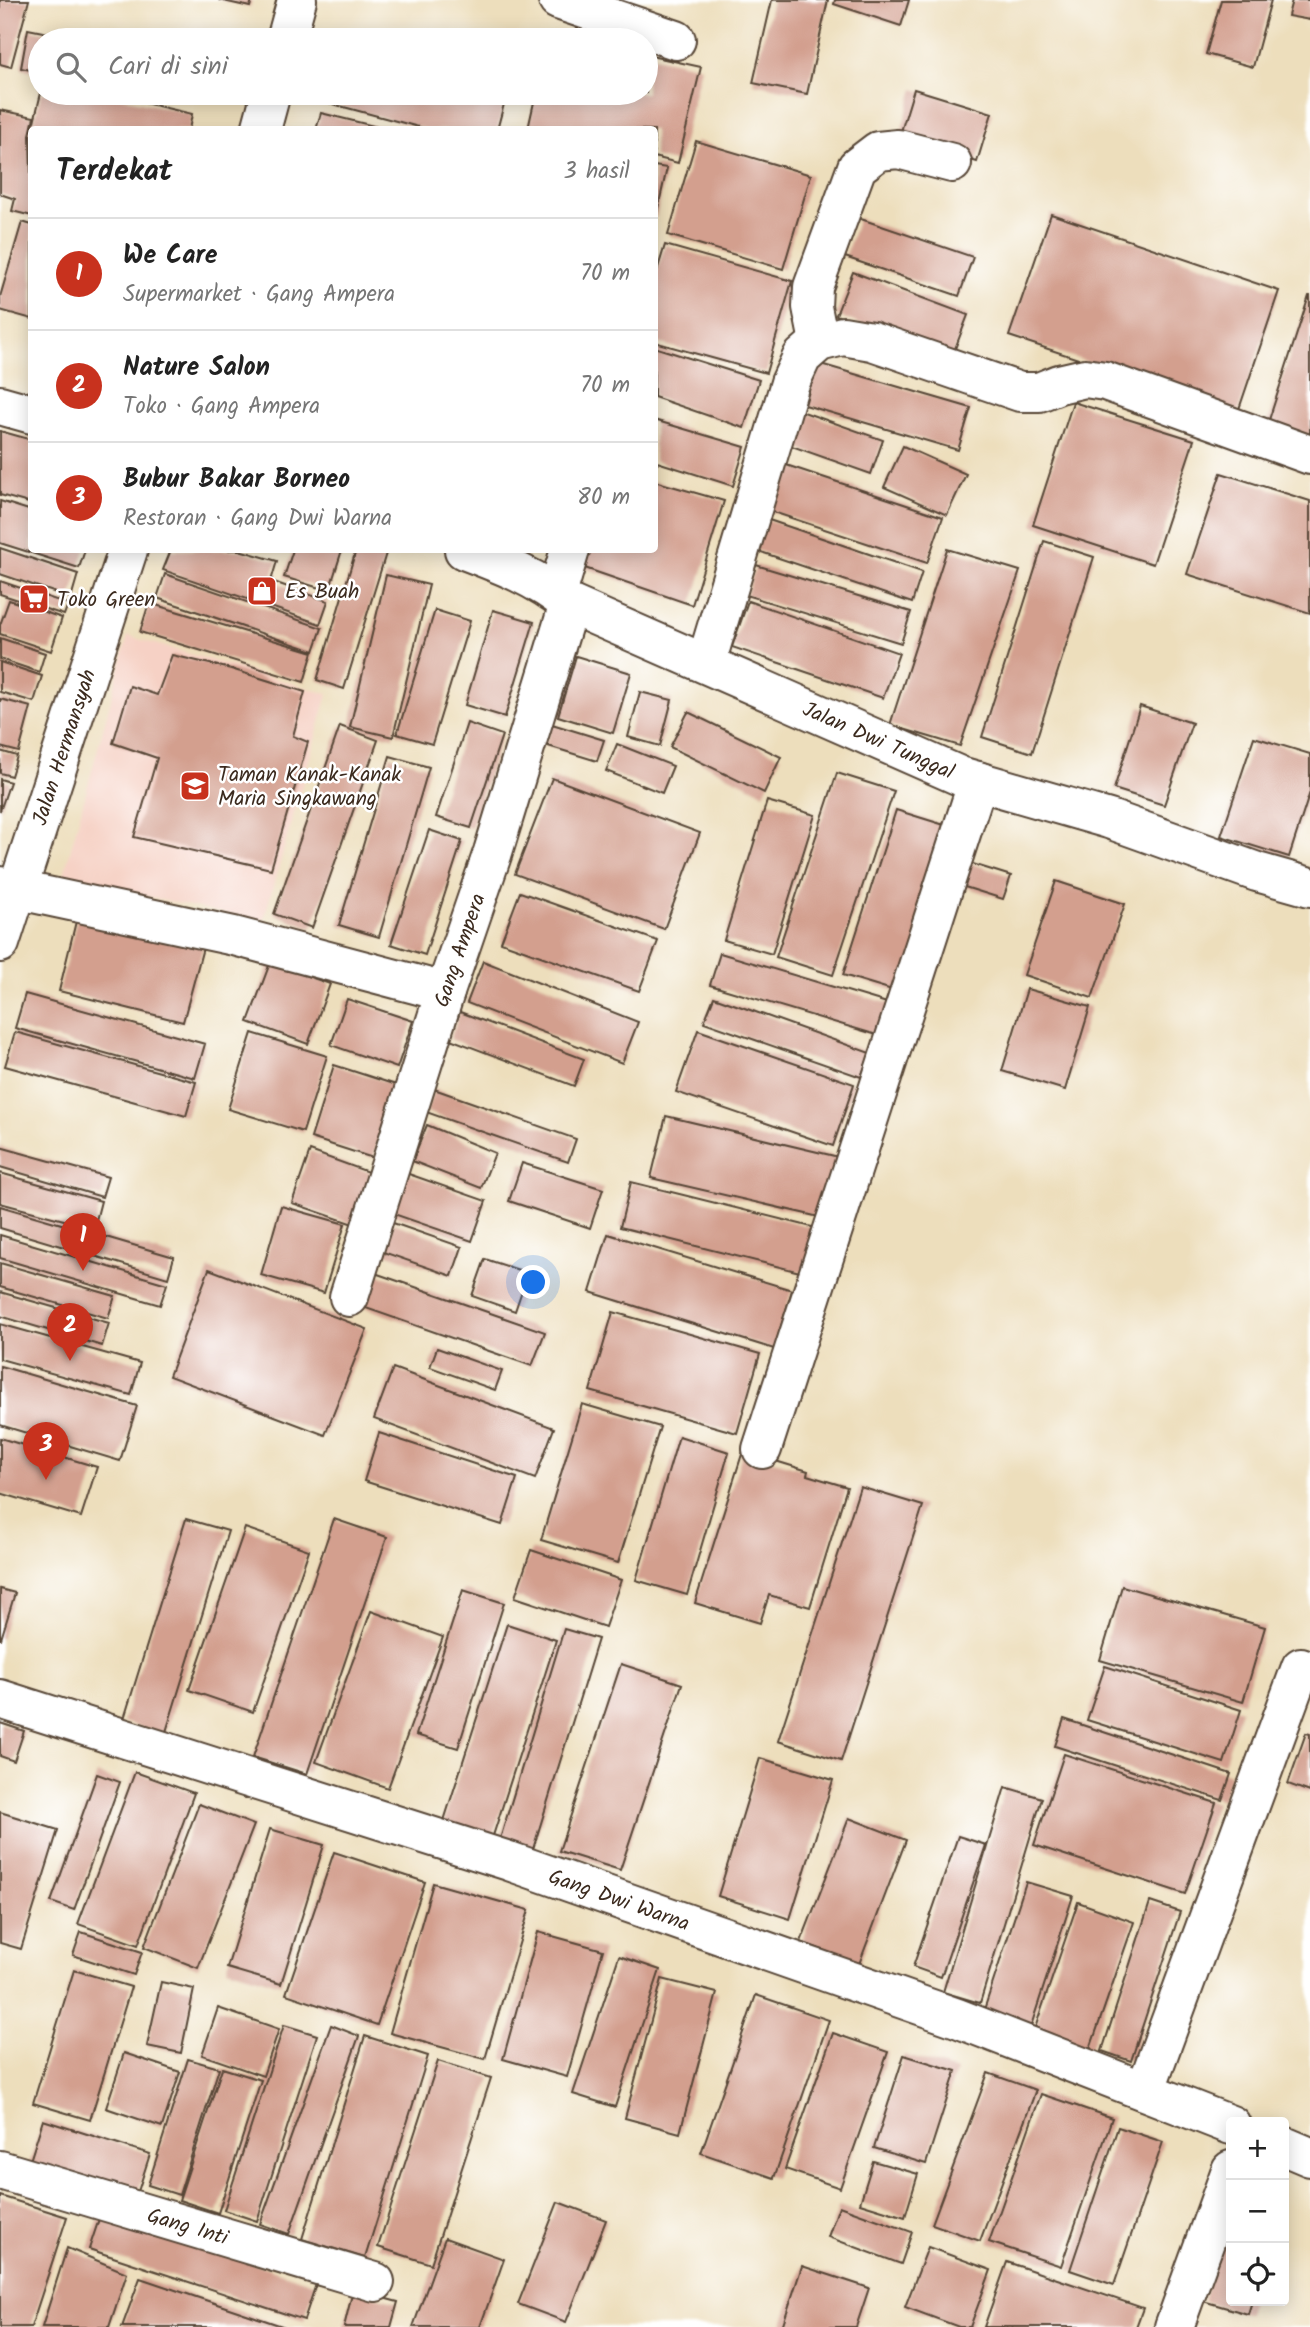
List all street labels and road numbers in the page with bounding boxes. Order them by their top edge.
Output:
street label: Jalan Hermansyah [24,665,106,830]
street label: Jalan Dwi Tunggal [797,694,959,790]
street label: Gang Ampera [426,889,496,1012]
street label: Gang Dwi Warna [544,1861,694,1941]
street label: Gang Inti [143,2200,233,2256]

